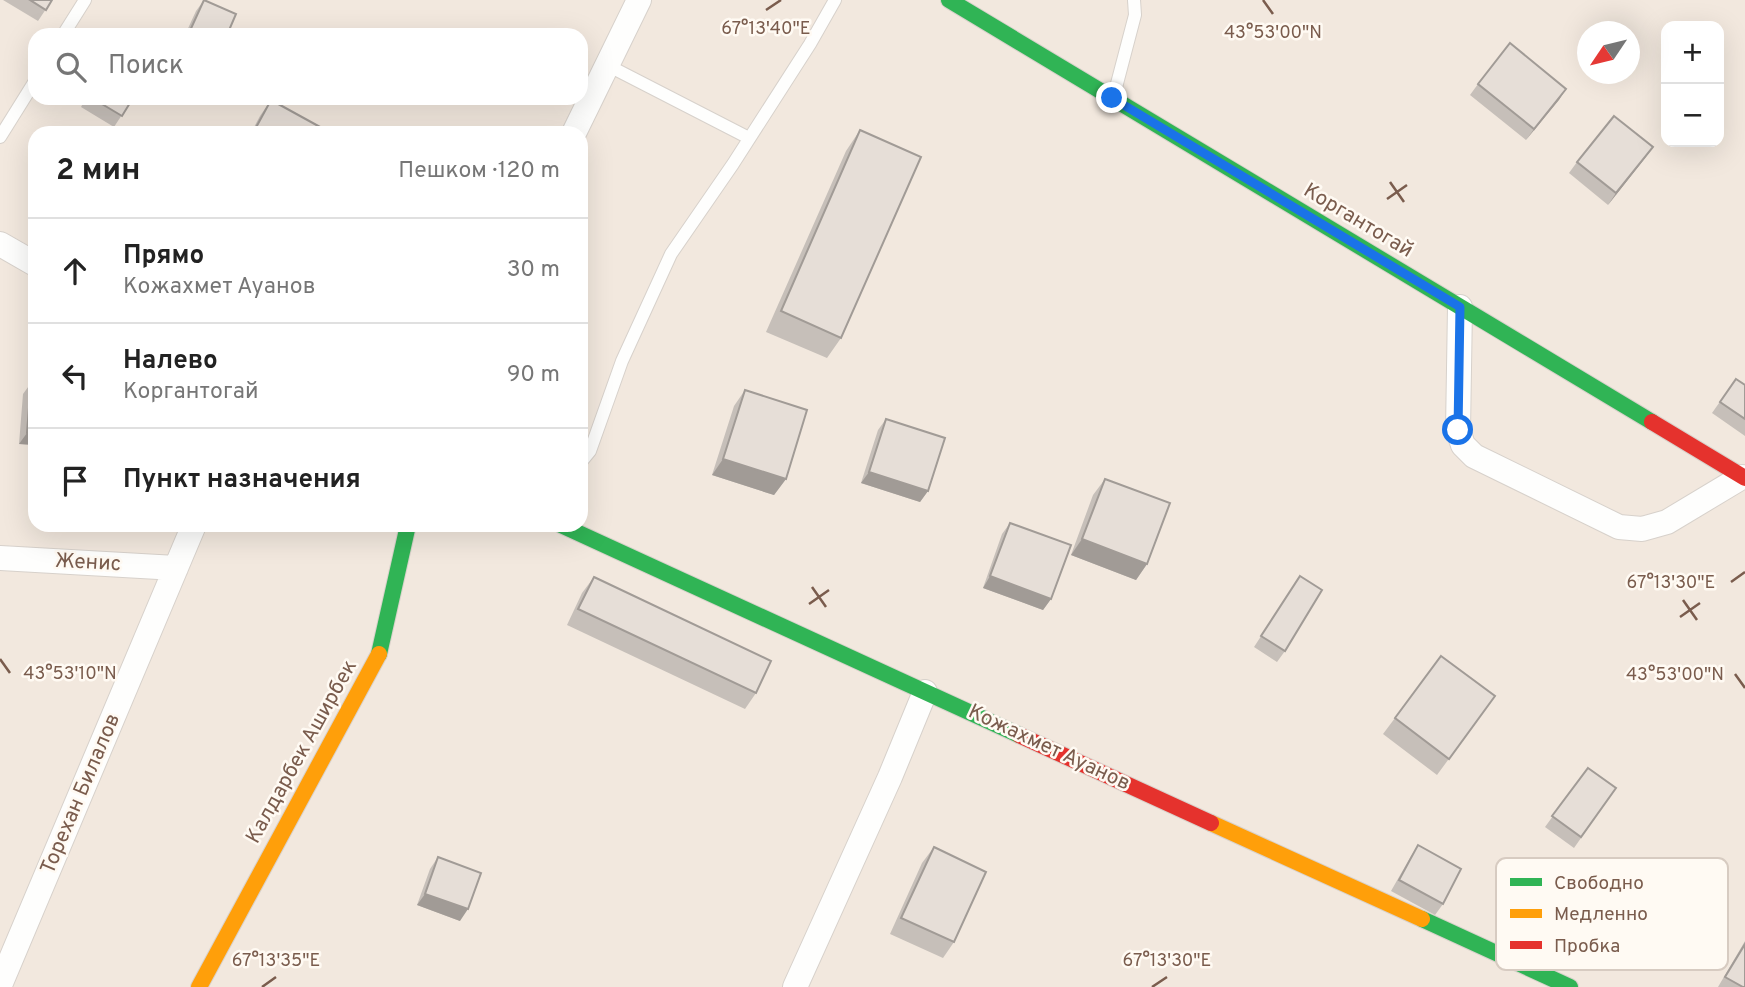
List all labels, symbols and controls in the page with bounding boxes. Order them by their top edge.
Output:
text: 67°13'40"E [721,18,811,41]
north arrow [1577,21,1640,84]
map controls [1661,21,1724,147]
button: + [1661,21,1724,84]
text: 43°53'00"N [1224,22,1322,45]
search box [28,28,588,105]
icon: search [52,48,90,86]
text: Поиск [108,50,184,83]
route end [1096,82,1127,113]
button: − [1661,84,1724,147]
text: 2 мин [56,153,140,190]
text: Пешком · 120 m [398,157,560,186]
street label: Коргантогай [1298,178,1418,264]
text: Прямо [123,240,204,273]
icon: ahead [56,252,94,290]
text: 30 m [507,256,560,285]
text: Кожахмет Ауанов [123,273,316,302]
text: Налево [123,345,218,378]
icon: left [56,357,94,395]
text: 90 m [507,361,560,390]
text: Коргантогай [123,378,258,407]
route start [1442,414,1473,445]
icon: arrive [56,462,94,500]
text: Пункт назначения [123,464,361,497]
street label: Женис [54,548,122,578]
text: 67°13'30"E [1627,572,1715,595]
street label: Калдарбек Аширбек [240,655,364,849]
text: 43°53'10"N [23,663,117,686]
text: 43°53'00"N [1626,664,1724,687]
street label: Кожахмет Ауанов [964,699,1134,797]
street label: Торехан Билалов [35,710,127,878]
legend [1496,858,1728,970]
text: Свободно [1554,872,1644,896]
text: Медленно [1554,903,1648,927]
text: Пробка [1554,935,1620,959]
text: 67°13'35"E [232,950,320,973]
text: 67°13'30"E [1123,950,1211,973]

